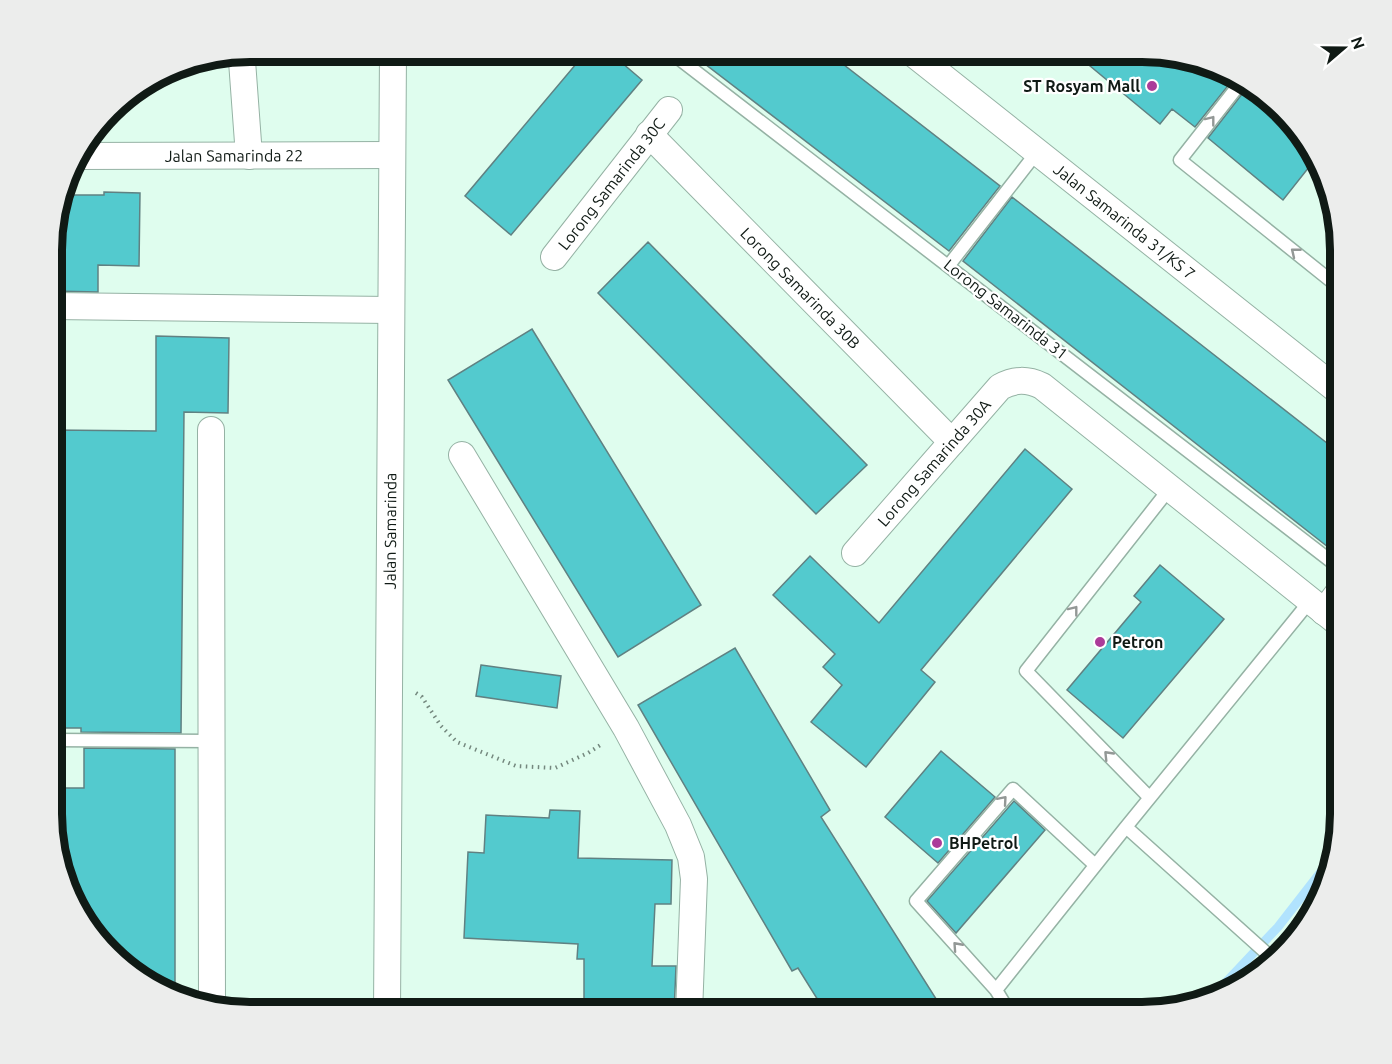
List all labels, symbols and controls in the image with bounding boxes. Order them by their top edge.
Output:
north arrow [1314,18,1374,78]
text: N [1348,34,1369,52]
place label: ST Rosyam Mall [1023,77,1140,95]
marker: ST Rosyam Mall [1145,79,1159,93]
street label: Lorong Samarinda 30C [554,114,668,253]
one-way arrow [1203,116,1214,127]
street label: Jalan Samarinda 22 [165,146,303,165]
street label: Jalan Samarinda 31/KS 7 [1050,160,1199,283]
street label: Lorong Samarinda 30B [737,224,864,352]
one-way arrow [1291,249,1302,260]
street label: Lorong Samarinda 31 [941,255,1071,363]
street label: Lorong Samarinda 30A [874,395,995,530]
street label: Jalan Samarinda [381,473,399,589]
one-way arrow [1066,606,1077,617]
place label: Petron [1112,633,1163,651]
marker: Petron [1093,635,1107,649]
one-way arrow [1105,752,1116,763]
one-way arrow [996,796,1007,807]
place label: BHPetrol [949,834,1018,852]
marker: BHPetrol [930,836,944,850]
one-way arrow [953,942,964,953]

